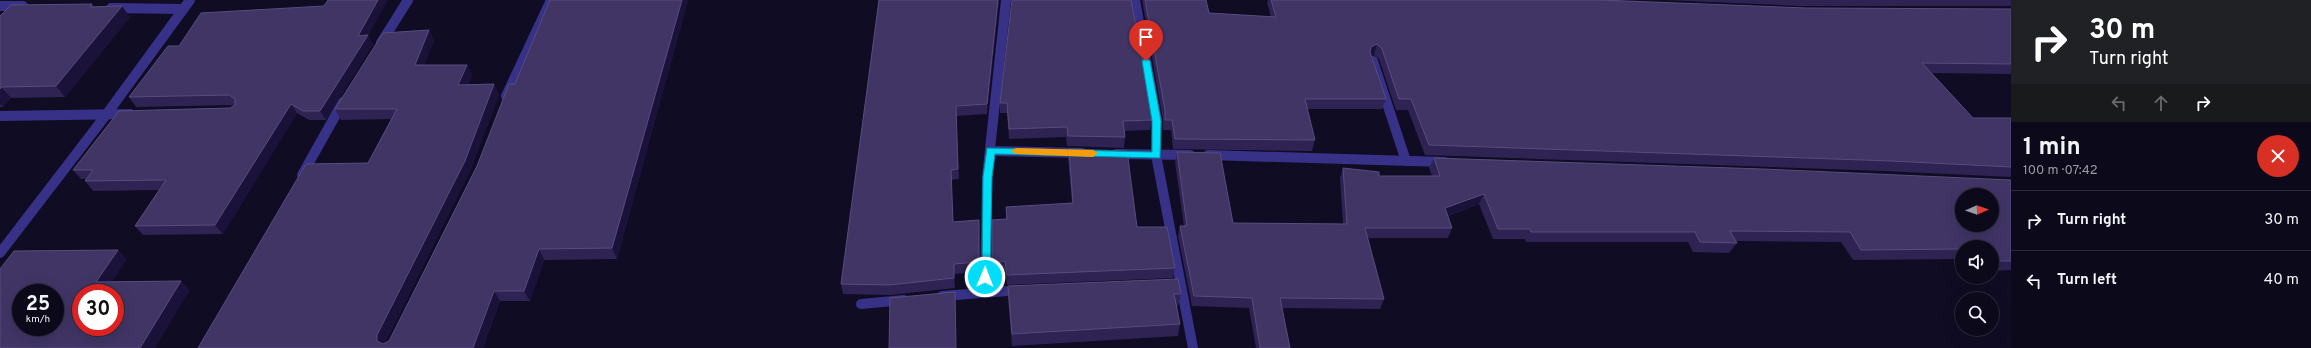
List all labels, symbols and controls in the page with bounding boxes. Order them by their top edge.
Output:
text: 30 m [2089,13,2155,49]
icon: right [2023,16,2075,68]
pin [1129,20,1163,61]
icon: arrive [1135,26,1157,48]
text: Turn right [2089,48,2169,71]
icon: left [2108,92,2130,114]
icon: ahead [2150,92,2172,114]
icon: right [2192,92,2214,114]
text: 1 min [2023,133,2081,163]
button: close [2257,135,2299,177]
text: 100 m · 07:42 [2023,163,2098,179]
north arrow [1955,188,1999,232]
map controls [1955,188,1999,336]
icon: right [2023,210,2045,232]
text: Turn right [2057,211,2126,230]
text: 30 m [2264,211,2299,230]
button: sound [1955,240,1999,284]
position arrow [964,256,1006,298]
icon: left [2023,270,2045,292]
text: Turn left [2057,271,2117,290]
text: 40 m [2264,271,2299,290]
speed limit sign: 30 [72,284,124,336]
text: 25 [26,292,50,318]
button: search [1955,292,1999,336]
text: km/h [26,313,50,326]

